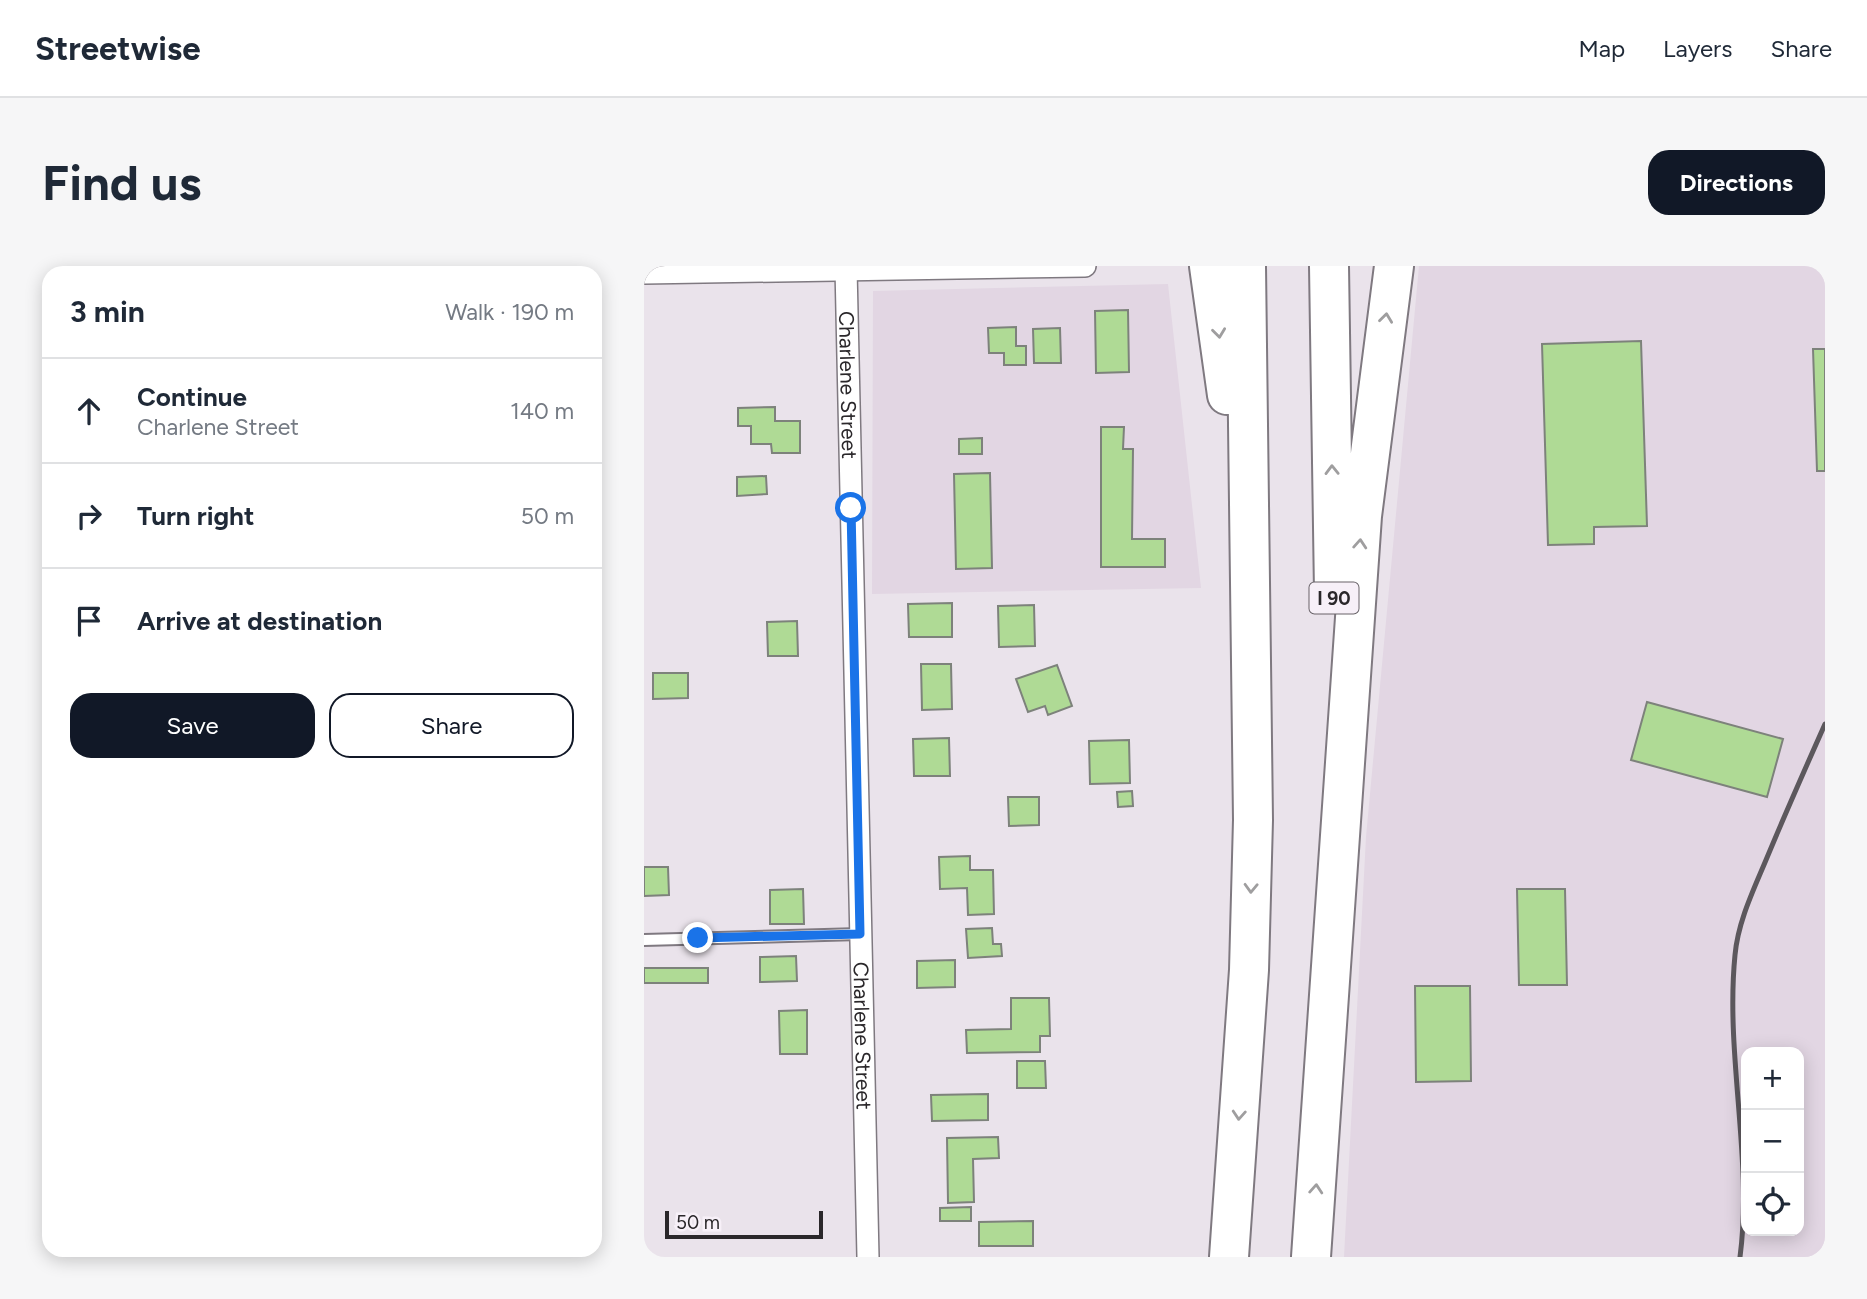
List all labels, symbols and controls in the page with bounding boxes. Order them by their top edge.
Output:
text: Streetwise [35,29,201,68]
text: Map [1578,34,1625,63]
text: Layers [1663,34,1732,63]
text: Share [1770,34,1832,63]
button: Directions [1648,150,1825,215]
text: Find us [42,153,201,212]
text: 3 min [70,293,145,330]
text: Walk · 190 m [445,298,574,326]
street label: Charlene Street [834,311,863,459]
one-way arrow [1379,313,1394,324]
one-way arrow [1211,328,1226,339]
text: Continue [137,381,247,413]
icon: ahead [70,392,108,430]
text: 140 m [510,397,574,425]
text: Charlene Street [137,413,299,441]
one-way arrow [1324,464,1340,475]
route start [835,492,866,523]
icon: right [70,497,108,535]
text: Turn right [137,500,254,532]
text: 50 m [521,502,574,530]
one-way arrow [1352,539,1367,550]
road number: I 90 [1310,582,1358,614]
icon: arrive [70,602,108,640]
text: Arrive at destination [137,605,382,637]
button: Save [70,693,315,758]
button: Share [329,693,574,758]
one-way arrow [1244,883,1259,894]
route end [682,922,713,953]
street label: Charlene Street [849,962,877,1110]
map controls [1741,1047,1804,1236]
button: + [1741,1047,1804,1110]
one-way arrow [1232,1110,1247,1121]
button: − [1741,1110,1804,1173]
button: locate [1741,1173,1804,1236]
one-way arrow [1308,1183,1323,1194]
scale bar [665,1208,822,1240]
text: 50 m [676,1211,720,1234]

